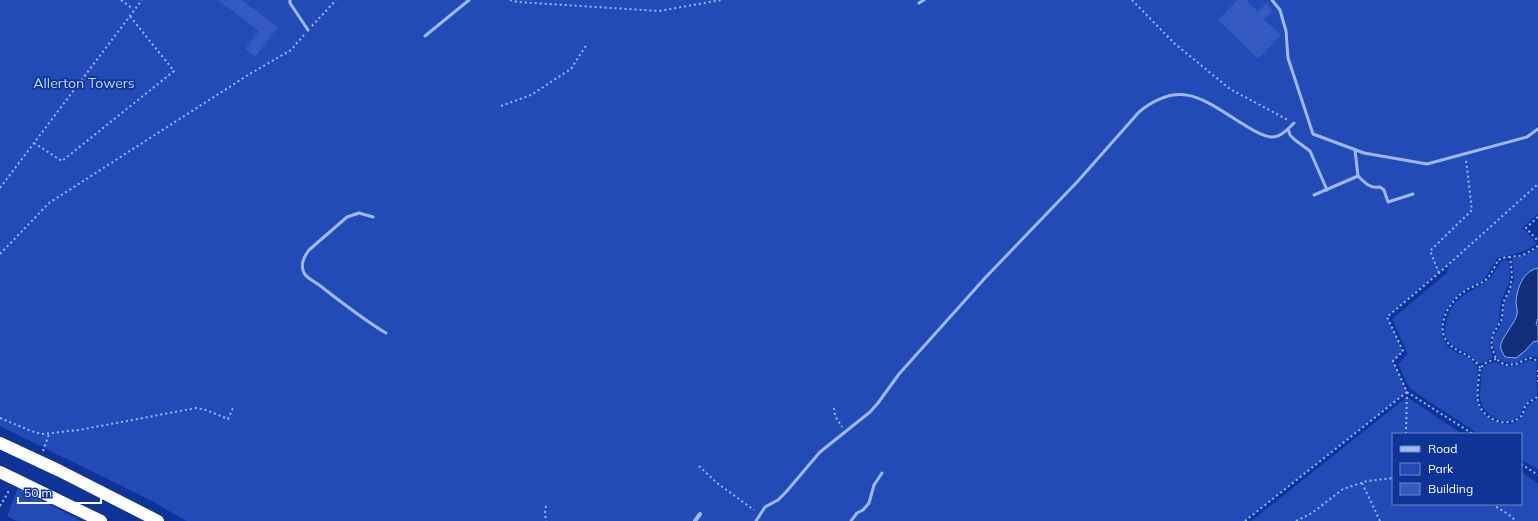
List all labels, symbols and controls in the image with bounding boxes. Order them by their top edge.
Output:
park label: Allerton Towers [33,74,135,92]
legend [1392,433,1522,505]
text: Road [1428,441,1457,456]
text: Park [1428,461,1454,476]
scale bar [18,479,101,505]
text: Building [1428,481,1473,496]
text: 50 m [24,485,52,500]

